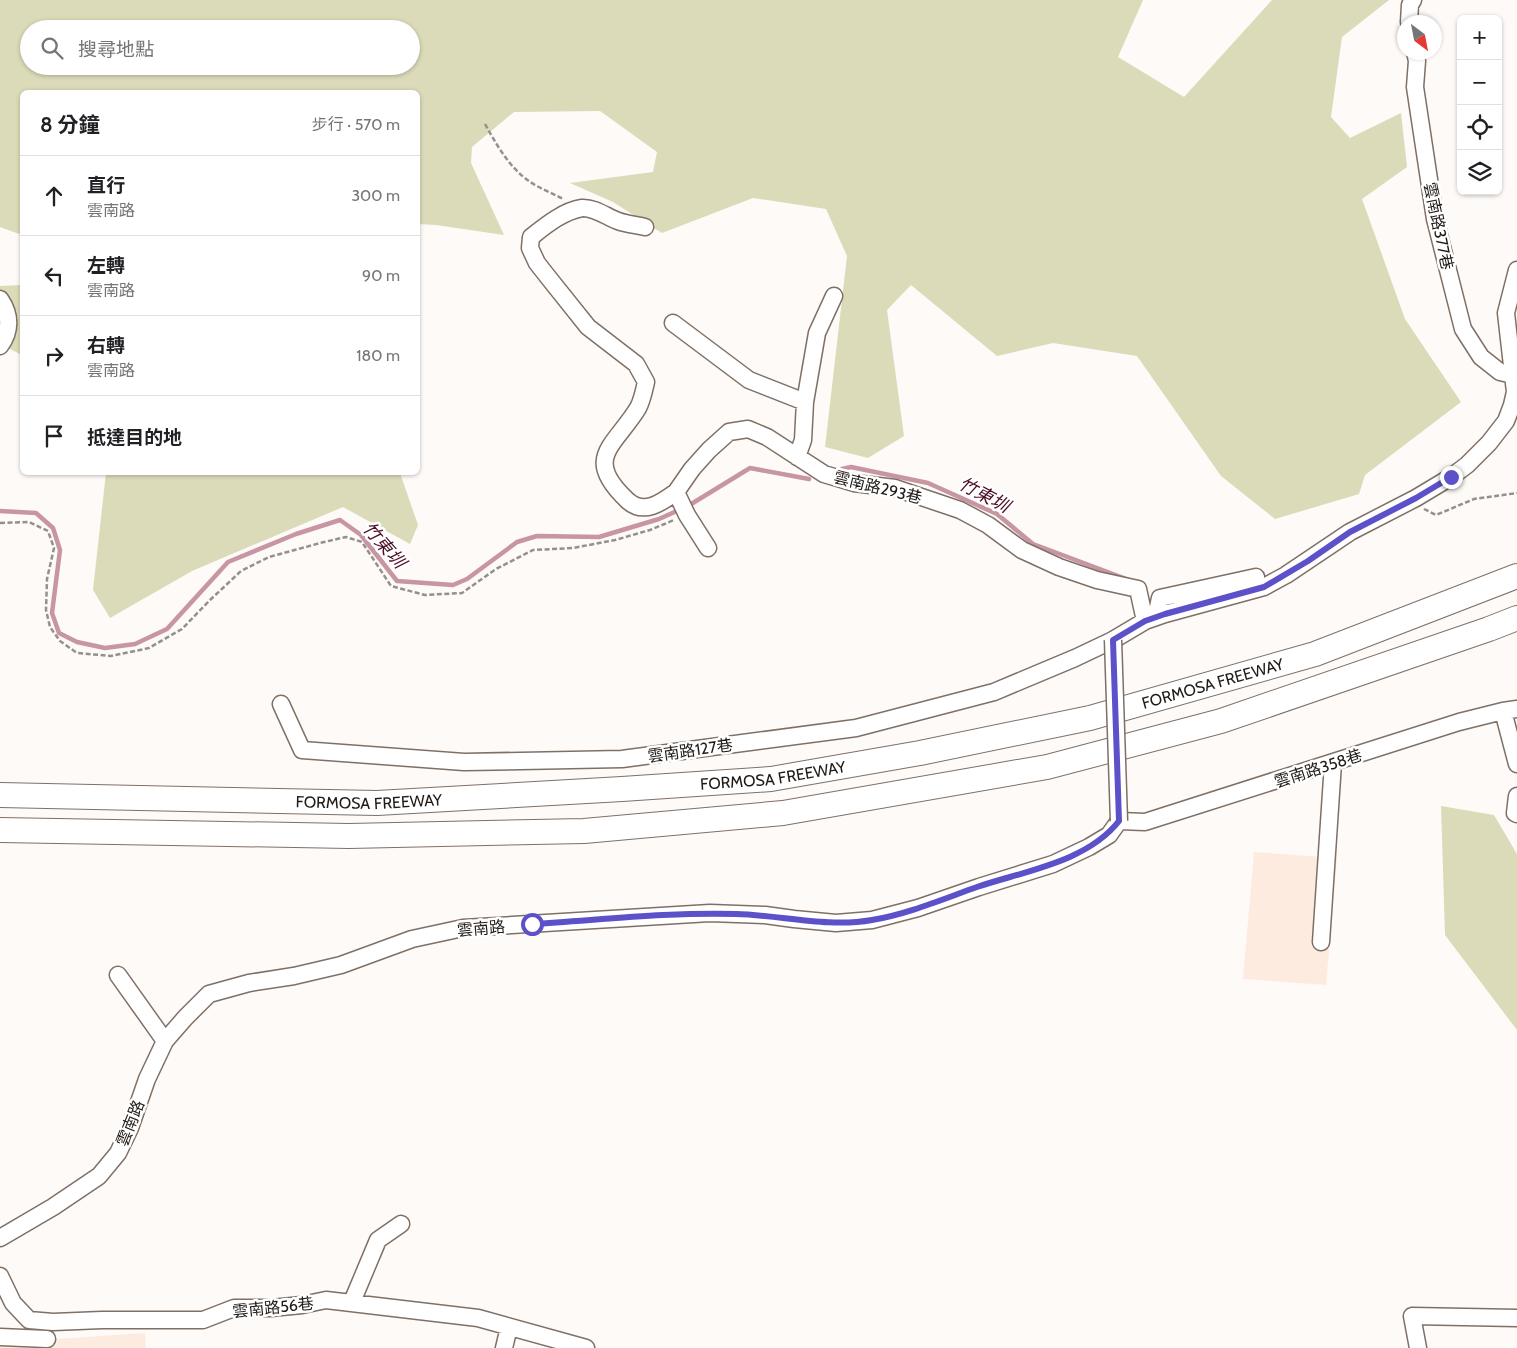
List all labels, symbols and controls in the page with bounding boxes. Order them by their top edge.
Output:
north arrow [1397,15,1442,60]
map controls [1457,15,1502,195]
button: + [1457,15,1502,60]
search box [20,20,420,75]
icon: search [38,34,66,62]
text: 搜尋地點 [78,38,154,61]
button: − [1457,60,1502,105]
button: locate [1457,105,1502,150]
text: 8 分鐘 [40,112,99,137]
text: 步行 · 570 m [312,115,400,134]
button: layers [1457,150,1502,195]
text: 直行 [87,174,125,197]
street label: 雲南路377巷 [1420,181,1457,271]
icon: ahead [40,182,68,210]
text: 300 m [351,186,400,205]
text: 雲南路 [87,201,135,220]
text: 左轉 [87,254,125,277]
icon: left [40,262,68,290]
text: 90 m [362,266,400,285]
text: 雲南路 [87,281,135,300]
text: 右轉 [87,334,125,357]
icon: right [40,342,68,370]
text: 180 m [356,346,400,365]
text: 雲南路 [87,361,135,380]
icon: arrive [40,422,68,450]
text: 抵達目的地 [87,426,182,449]
route end [1440,466,1463,489]
street label: 雲南路293巷 [832,467,924,508]
water label: 竹東圳 [955,473,1016,519]
water label: 竹東圳 [358,517,412,575]
street label: FORMOSA FREEWAY [1140,654,1287,713]
street label: 雲南路127巷 [646,735,734,766]
street label: 雲南路358巷 [1272,745,1364,792]
street label: FORMOSA FREEWAY [699,757,848,794]
street label: FORMOSA FREEWAY [295,790,444,813]
route start [521,913,544,936]
street label: 雲南路 [456,917,506,940]
street label: 雲南路 [113,1097,148,1149]
street label: 雲南路56巷 [231,1294,315,1321]

